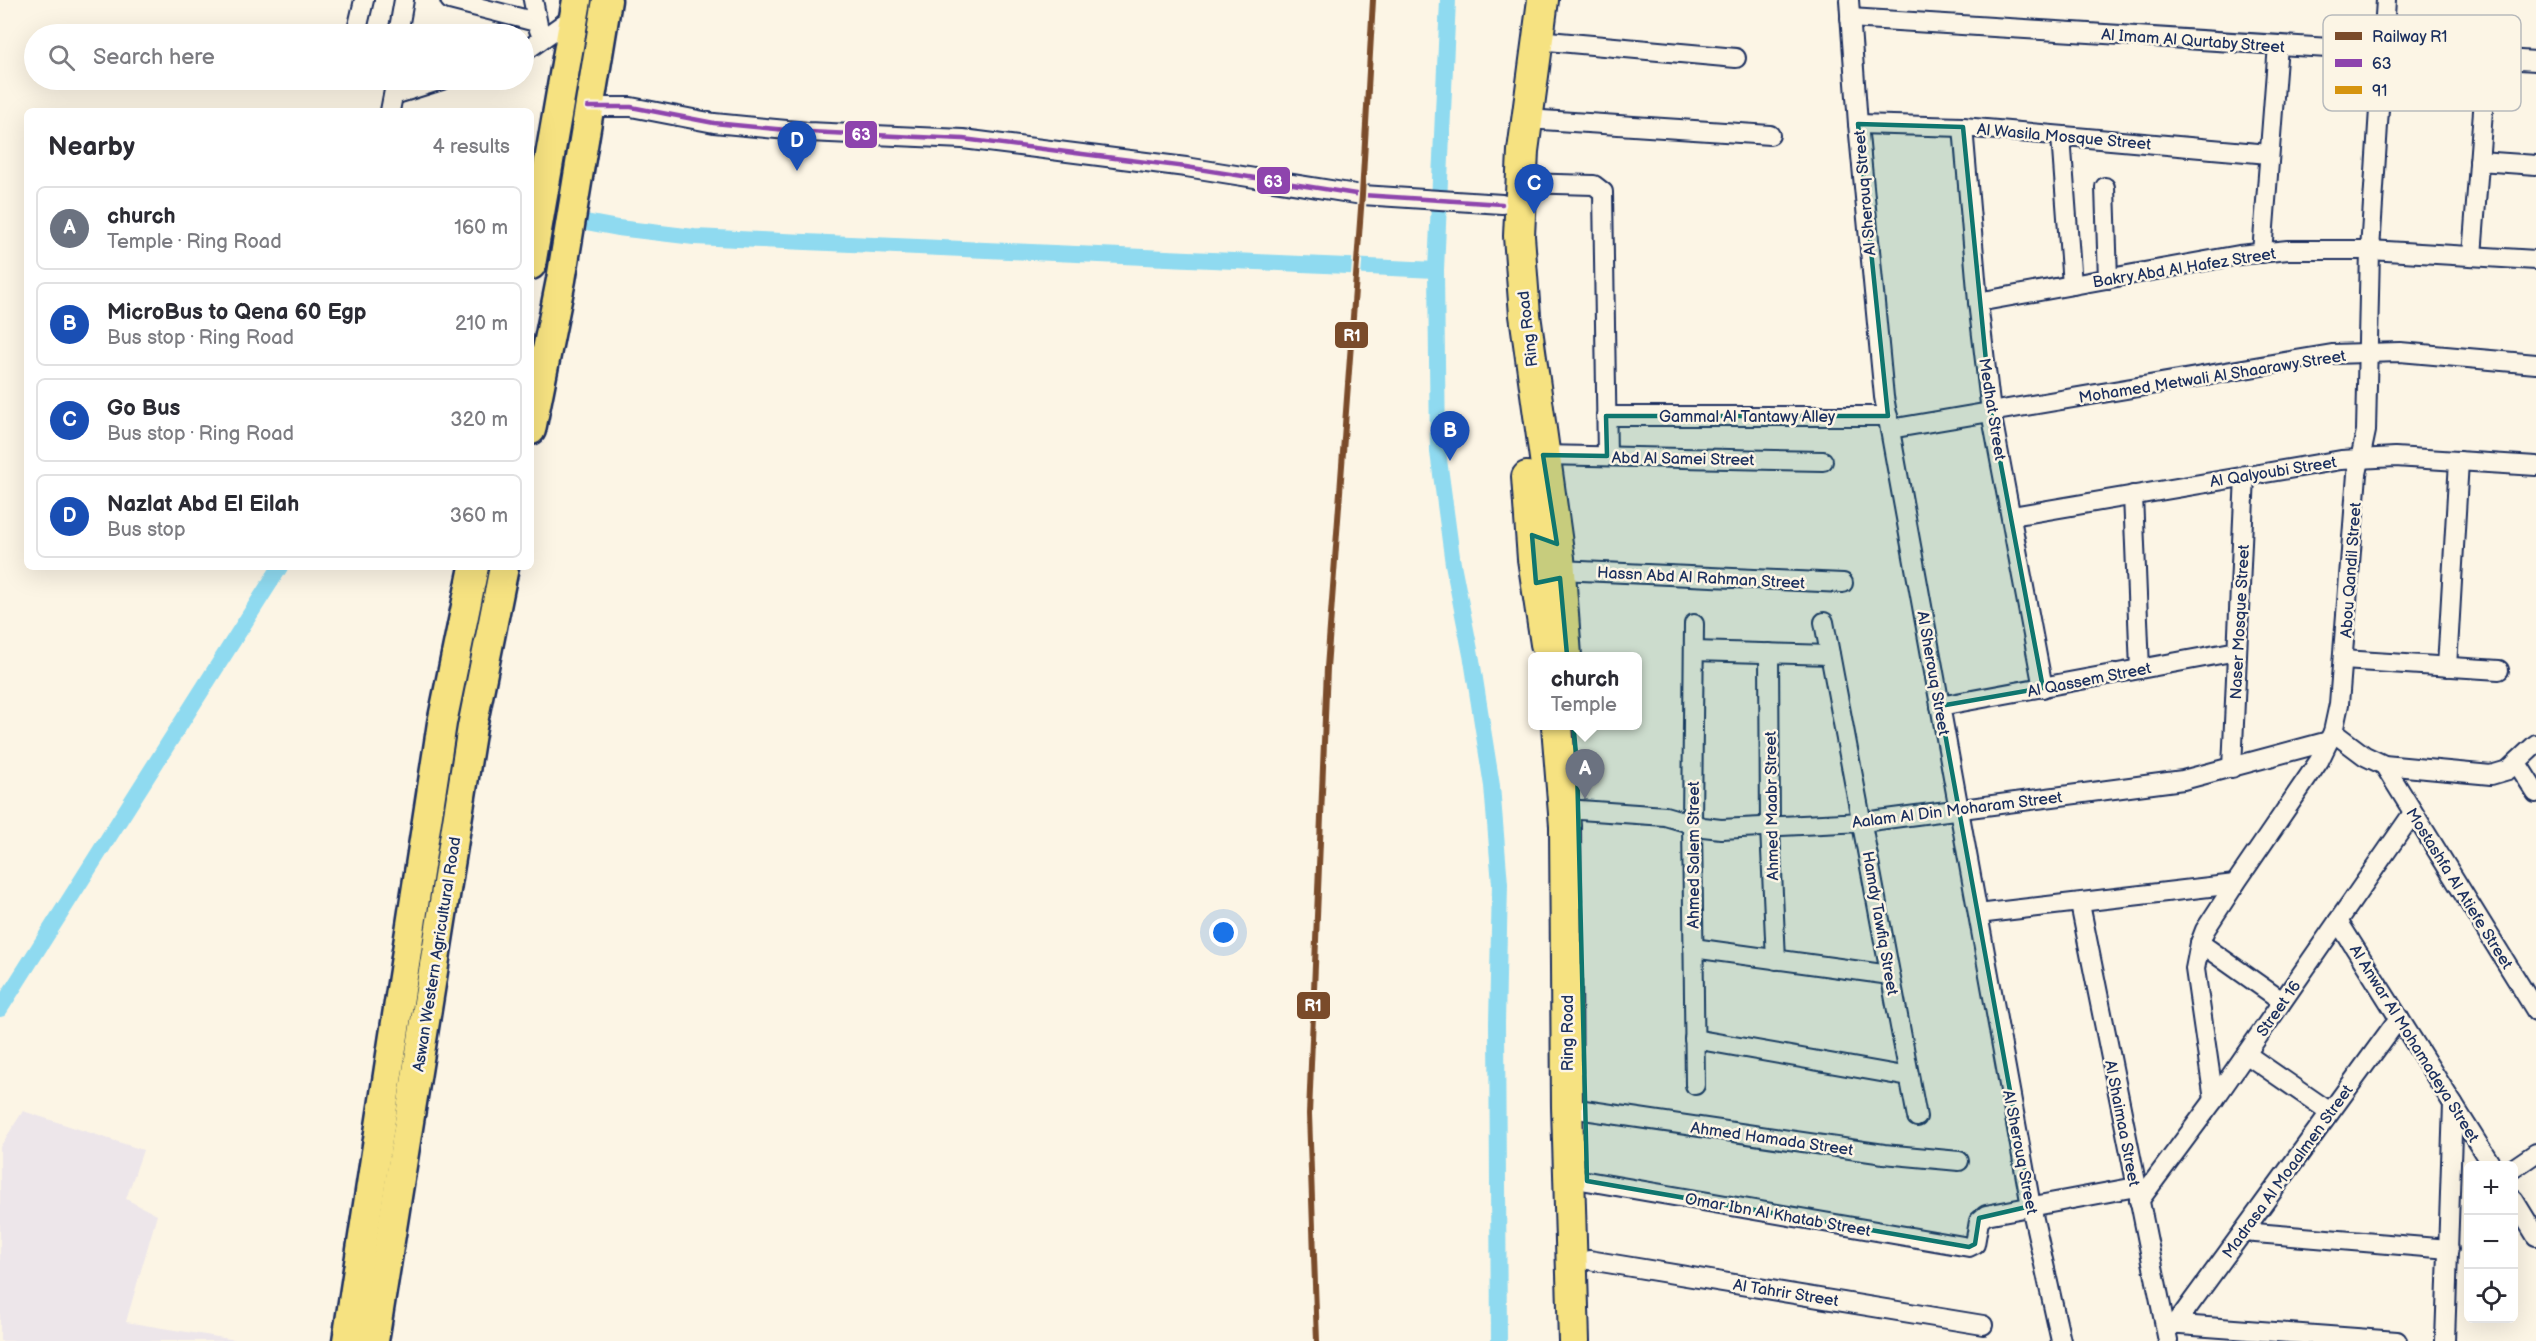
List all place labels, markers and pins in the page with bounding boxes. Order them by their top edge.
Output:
pin: D [778,122,816,171]
pin: C [1514,164,1553,214]
pin: B [1430,412,1470,461]
pin: A [1566,750,1604,799]

